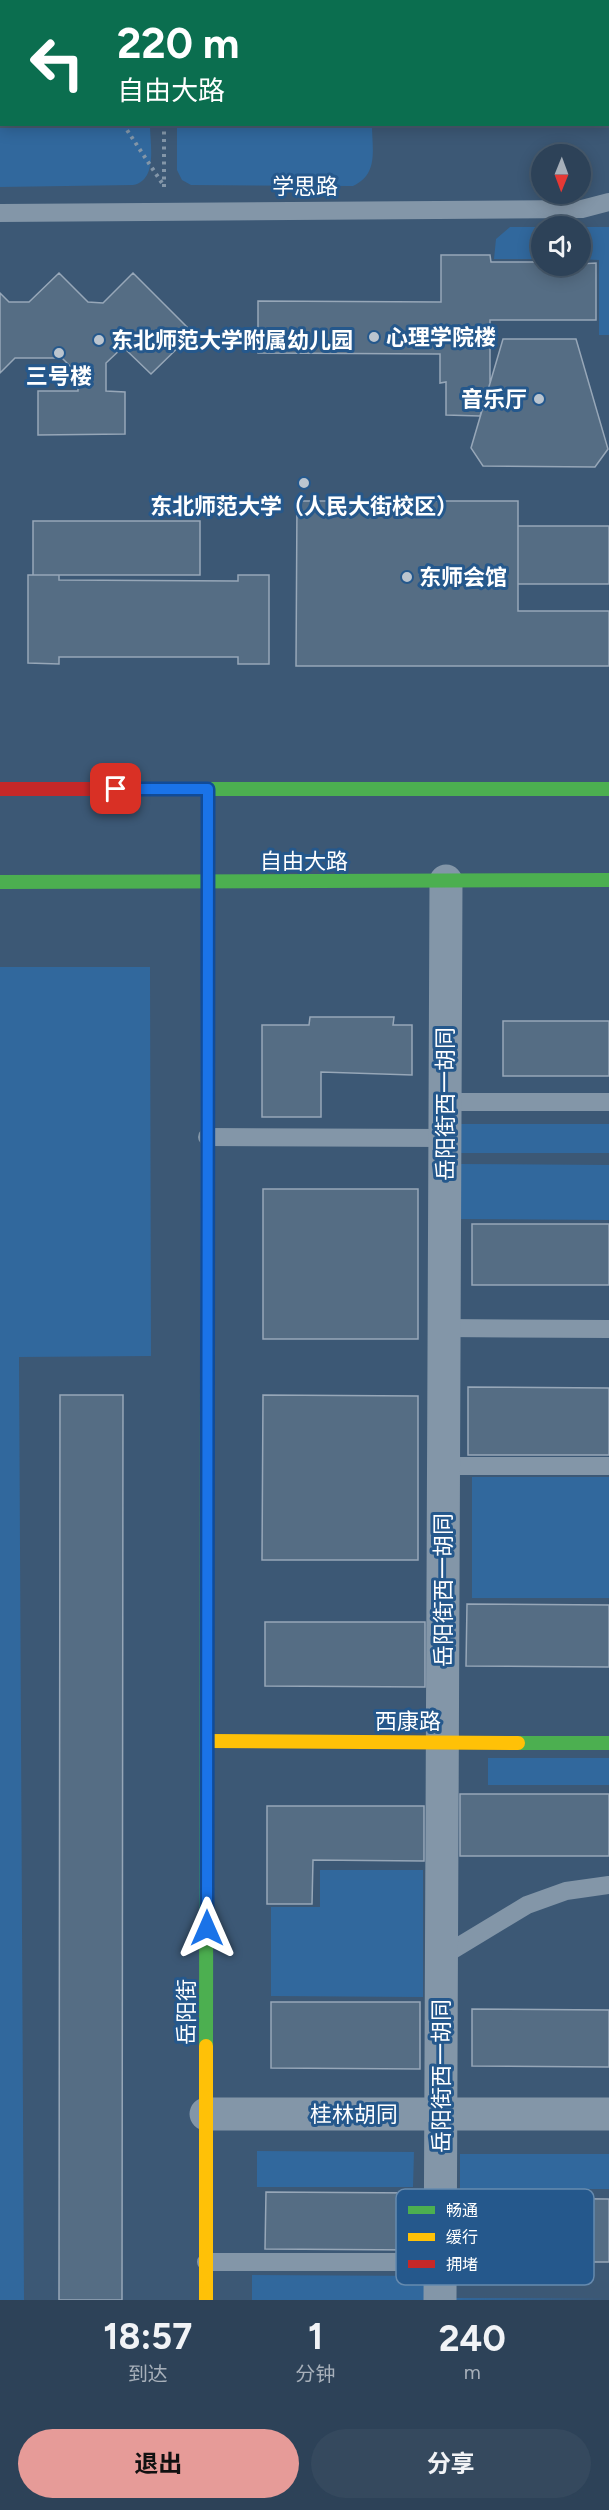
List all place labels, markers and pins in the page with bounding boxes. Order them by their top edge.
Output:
place label: 心理学院楼 [386,324,496,351]
place label: 东北师范大学附属幼儿园 [111,327,353,354]
marker: 心理学院楼 [367,330,381,344]
marker: 东北师范大学附属幼儿园 [92,333,106,347]
marker: 三号楼 [52,346,66,360]
place label: 三号楼 [26,363,92,390]
place label: 音乐厅 [461,386,527,413]
marker: 音乐厅 [532,392,546,406]
marker: 东北师范大学（人民大街校区） [297,476,311,490]
place label: 东北师范大学（人民大街校区） [150,493,458,520]
place label: 东师会馆 [419,564,507,591]
marker: 东师会馆 [400,570,414,584]
pin [90,763,141,814]

